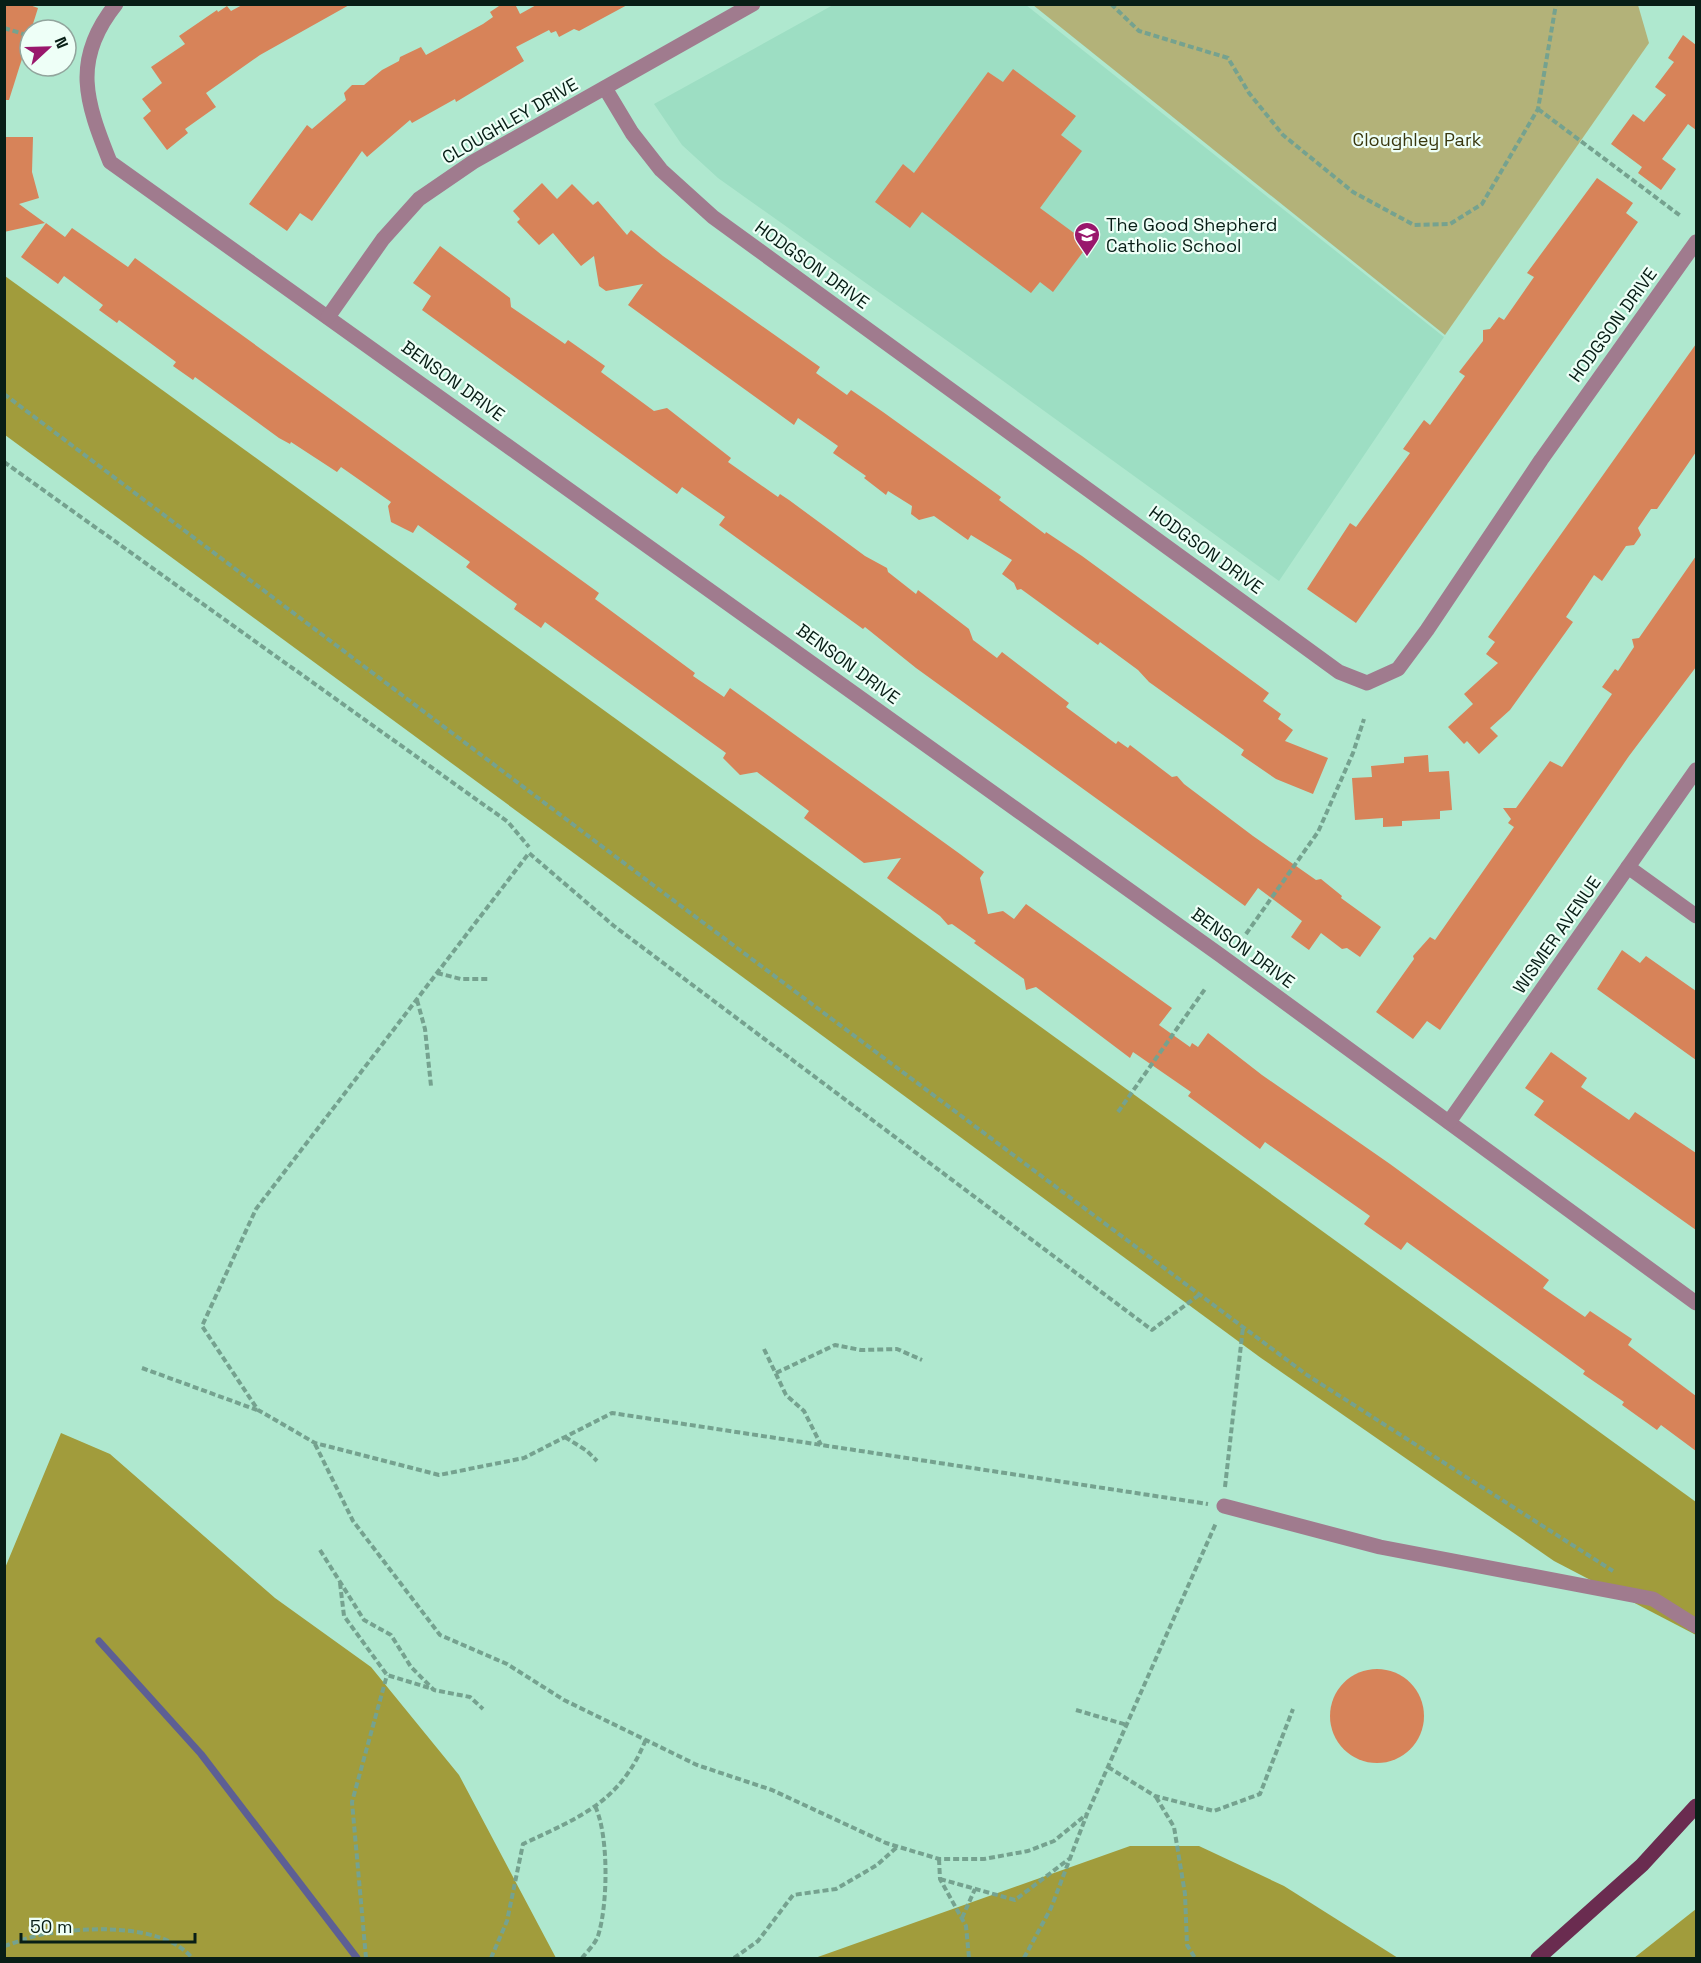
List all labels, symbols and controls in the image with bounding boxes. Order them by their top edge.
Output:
north arrow [18,18,78,78]
text: N [50,34,73,51]
street label: CLOUGHLEY DRIVE [438,72,582,169]
park label: Cloughley Park [1353,128,1482,151]
place label: The Good Shepherd Catholic School [1106,213,1277,257]
street label: HODGSON DRIVE [751,215,874,314]
school or university icon: The Good Shepherd Catholic School [1072,220,1102,258]
street label: HODGSON DRIVE [1563,263,1662,386]
street label: BENSON DRIVE [397,335,510,426]
street label: HODGSON DRIVE [1145,500,1268,599]
street label: BENSON DRIVE [792,618,905,709]
street label: WISMER AVENUE [1507,871,1606,998]
street label: BENSON DRIVE [1187,902,1300,993]
scale bar [21,1906,195,1944]
text: 50 m [30,1915,72,1938]

